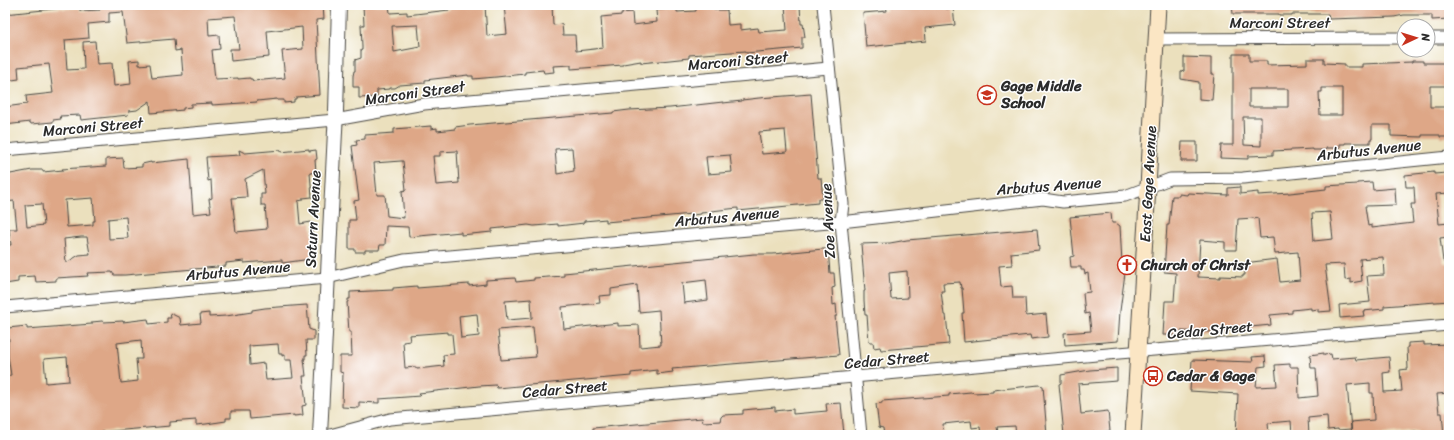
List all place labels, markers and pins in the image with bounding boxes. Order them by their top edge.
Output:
place label: Gage Middle School [1000,73,1082,116]
school or university icon: Gage Middle School [976,84,998,106]
place label: Church of Christ [1140,252,1251,278]
church icon: Church of Christ [1116,254,1138,276]
place label: Cedar & Gage [1166,363,1255,389]
bus stop icon: Cedar & Gage [1142,365,1164,387]

